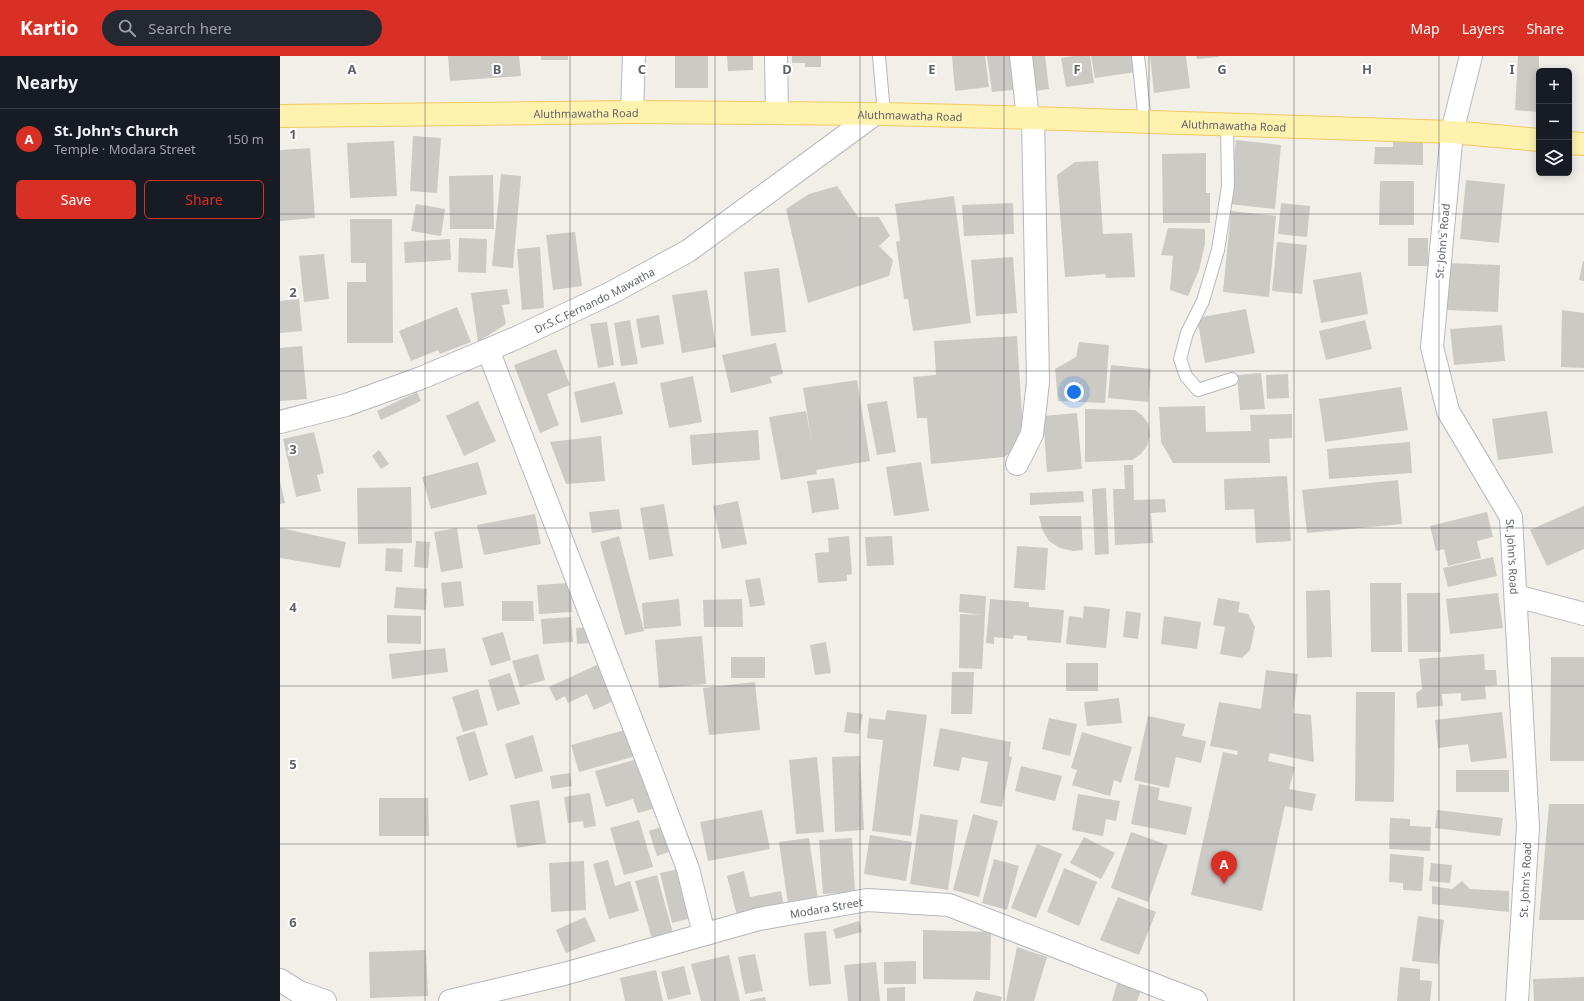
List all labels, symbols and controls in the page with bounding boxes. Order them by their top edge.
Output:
search box [102,10,382,46]
text: Kartio [20,15,78,41]
icon: search [116,17,138,39]
text: Search here [148,18,232,38]
text: Map [1411,19,1440,38]
text: Layers [1462,19,1504,38]
text: Share [1526,19,1564,38]
text: A [348,60,357,78]
text: B [493,60,501,78]
text: C [638,60,646,78]
text: D [782,60,792,78]
text: E [928,60,936,78]
text: F [1073,60,1081,78]
text: G [1217,60,1227,78]
text: H [1362,60,1372,78]
text: I [1509,60,1515,78]
map controls [1536,68,1572,176]
button: + [1536,68,1572,104]
text: Nearby [16,71,78,94]
street label: Aluthmawatha Road [533,104,639,121]
button: − [1536,104,1572,140]
street label: Aluthmawatha Road [857,106,963,124]
street label: Aluthmawatha Road [1181,115,1287,134]
text: St. John's Church [54,120,179,140]
text: 1 [289,125,297,143]
text: A [25,130,34,148]
text: 150 m [226,130,264,148]
text: Temple · Modara Street [54,140,196,158]
button: layers [1536,140,1572,176]
button: Save [16,180,136,219]
button: Share [144,180,264,219]
street label: St. John's Road [1431,203,1453,279]
street label: Dr.S.C.Fernando Mawatha [532,263,657,336]
text: 2 [289,283,297,301]
your location [1064,382,1084,402]
text: 3 [289,440,297,458]
street label: St. John's Road [1504,518,1523,595]
text: 4 [289,598,297,616]
text: 5 [289,755,297,773]
street label: St. John's Road [1516,842,1534,918]
pin: A [1211,851,1237,884]
street label: Modara Street [789,893,864,921]
text: 6 [289,913,297,931]

